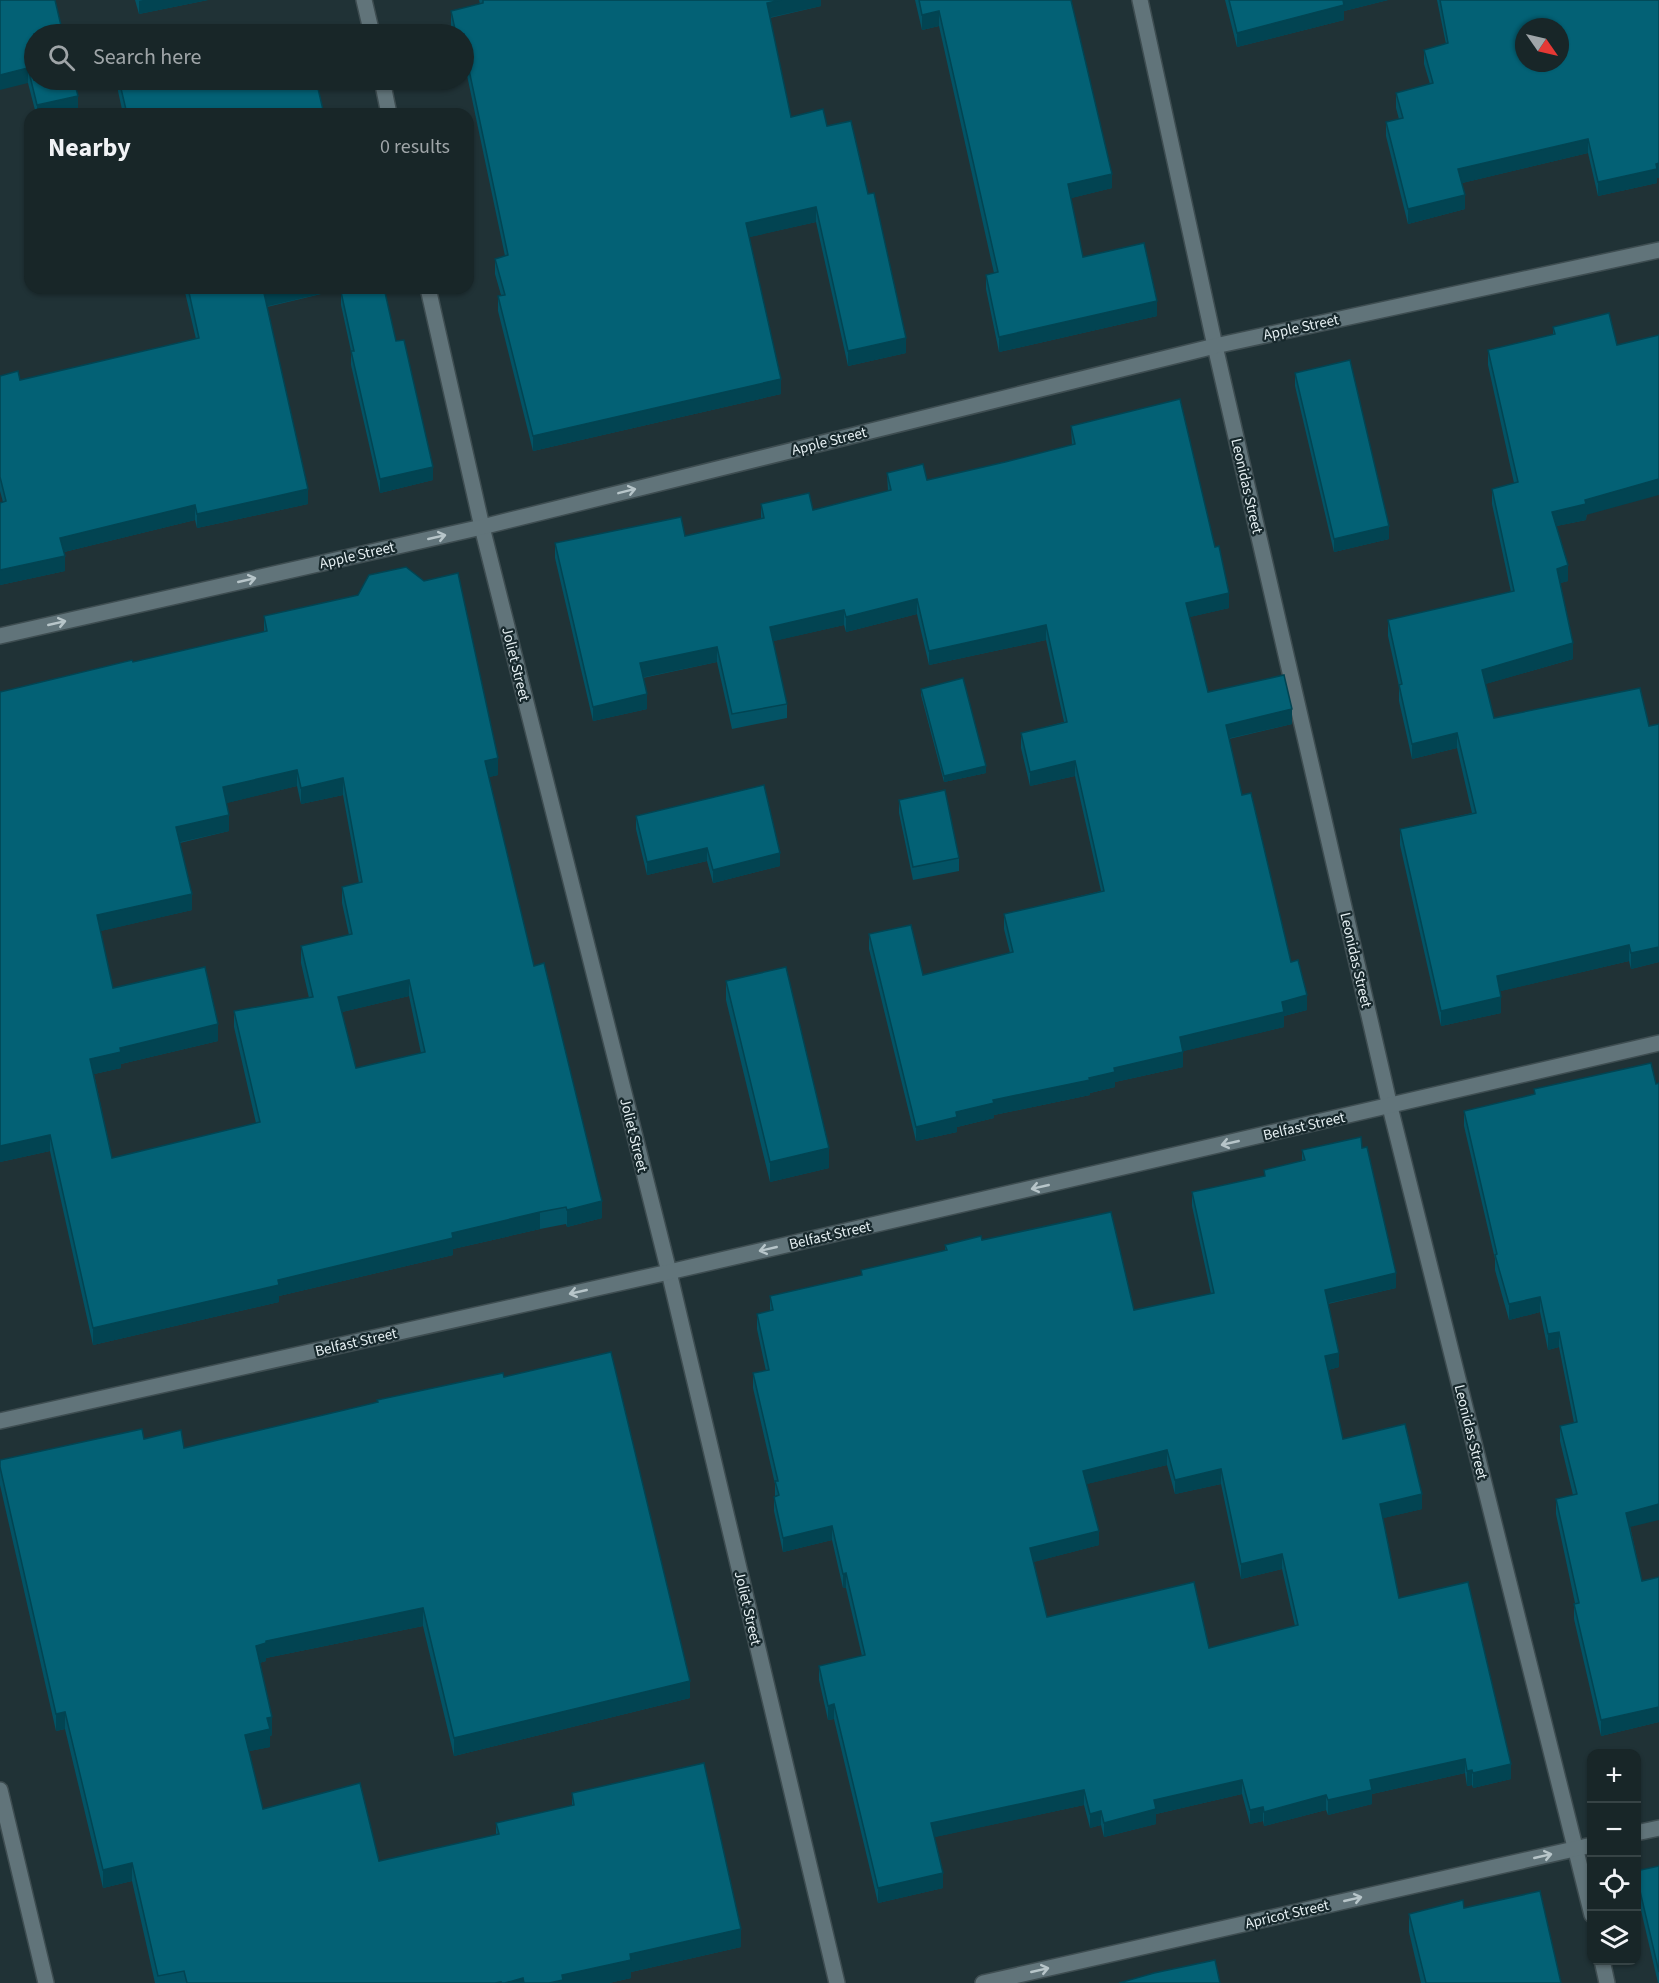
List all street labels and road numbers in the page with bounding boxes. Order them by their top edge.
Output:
street label: Apple Street [1261,309,1341,346]
street label: Apple Street [789,422,869,461]
street label: Leonidas Street [1225,436,1268,536]
street label: Apple Street [317,537,397,574]
street label: Joliet Street [496,625,535,703]
street label: Leonidas Street [1334,910,1377,1010]
street label: Joliet Street [614,1096,653,1174]
street label: Belfast Street [1261,1107,1347,1146]
street label: Belfast Street [787,1216,873,1255]
street label: Belfast Street [313,1323,399,1362]
street label: Leonidas Street [1449,1382,1492,1482]
street label: Joliet Street [729,1569,766,1647]
street label: Apricot Street [1243,1895,1331,1934]

